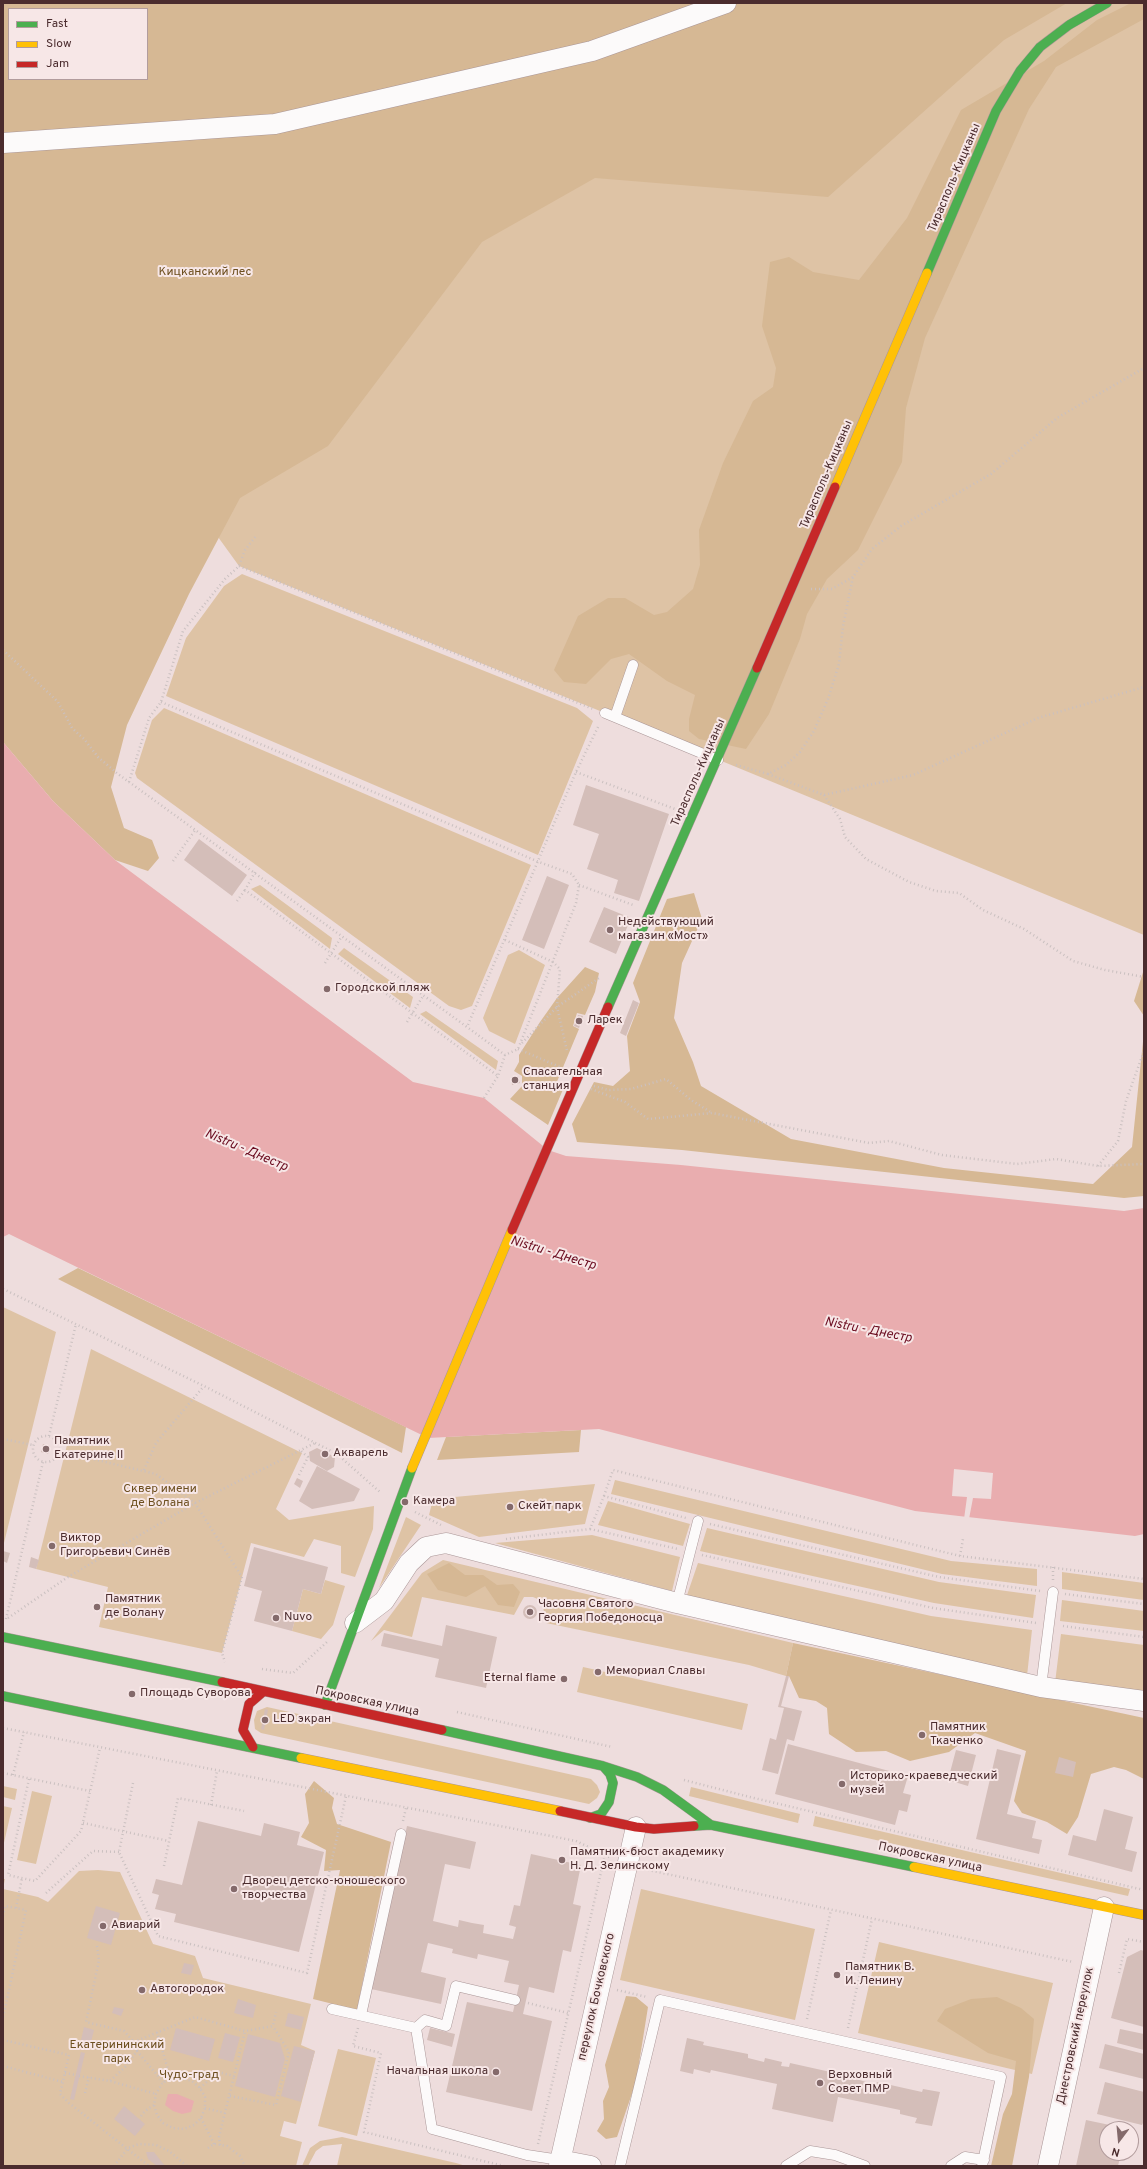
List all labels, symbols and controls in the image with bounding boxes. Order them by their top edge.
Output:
legend [8,8,148,80]
text: Fast [46,16,68,32]
text: Slow [46,36,72,52]
text: Jam [46,56,69,72]
street label: Тирасполь-Кицканы [926,121,984,235]
park label: Кицканский лес [159,266,251,280]
street label: Тирасполь-Кицканы [798,418,856,532]
street label: Тирасполь-Кицканы [669,717,729,829]
place label: Недействующий магазин «Мост» [618,916,714,944]
marker: Недействующий магазин «Мост» [605,925,615,935]
place label: Городской пляж [335,982,430,996]
marker: Городской пляж [322,984,332,994]
place label: Ларек [587,1014,623,1028]
marker: Ларек [574,1016,584,1026]
place label: Спасательная станция [523,1066,603,1094]
marker: Спасательная станция [510,1075,520,1085]
water label: Nistru - Днестр [202,1126,290,1176]
water label: Nistru - Днестр [508,1234,598,1274]
water label: Nistru - Днестр [823,1315,913,1347]
place label: Памятник Екатерине II [54,1435,123,1463]
marker: Памятник Екатерине II [41,1444,51,1454]
place label: Акварель [333,1447,388,1461]
marker: Акварель [320,1449,330,1459]
park label: Сквер имени де Волана [123,1483,197,1511]
place label: Камера [413,1495,455,1509]
marker: Камера [400,1497,410,1507]
place label: Скейт парк [518,1500,582,1514]
marker: Скейт парк [505,1502,515,1512]
place label: Виктор Григорьевич Синёв [60,1532,170,1560]
marker: Виктор Григорьевич Синёв [47,1541,57,1551]
place label: Памятник де Волану [105,1593,164,1621]
place label: Часовня Святого Георгия Победоносца [538,1598,663,1626]
marker: Памятник де Волану [92,1602,102,1612]
marker: Часовня Святого Георгия Победоносца [525,1607,535,1617]
place label: Nuvo [284,1611,312,1625]
marker: Nuvo [271,1613,281,1623]
place label: Мемориал Славы [606,1665,705,1679]
marker: Мемориал Славы [593,1667,603,1677]
place label: Eternal flame [484,1672,556,1686]
marker: Eternal flame [559,1674,569,1684]
street label: Покровская улица [314,1684,420,1720]
place label: Площадь Суворова [140,1687,251,1701]
marker: Площадь Суворова [127,1689,137,1699]
place label: LED экран [273,1713,331,1727]
marker: LED экран [260,1715,270,1725]
place label: Памятник Ткаченко [930,1721,986,1749]
marker: Памятник Ткаченко [917,1730,927,1740]
place label: Историко-краеведческий музей [850,1770,997,1798]
marker: Историко-краеведческий музей [837,1779,847,1789]
street label: Покровская улица [877,1840,983,1876]
place label: Памятник-бюст академику Н. Д. Зелинскому [570,1846,724,1874]
marker: Памятник-бюст академику Н. Д. Зелинскому [557,1855,567,1865]
place label: Дворец детско-юношеского творчества [242,1875,406,1903]
marker: Дворец детско-юношеского творчества [229,1884,239,1894]
place label: Авиарий [111,1919,160,1933]
marker: Авиарий [98,1921,108,1931]
street label: переулок Бочковского [575,1932,619,2062]
place label: Памятник В. И. Ленину [845,1961,914,1989]
street label: Днестровский переулок [1054,1966,1098,2106]
marker: Памятник В. И. Ленину [832,1970,842,1980]
place label: Автогородок [150,1983,224,1997]
marker: Автогородок [137,1985,147,1995]
park label: Екатерининский парк [70,2039,164,2067]
place label: Начальная школа [387,2065,488,2079]
marker: Начальная школа [491,2067,501,2077]
park label: Чудо-град [159,2069,219,2083]
place label: Верховный Совет ПМР [828,2069,892,2097]
marker: Верховный Совет ПМР [815,2078,825,2088]
north arrow [1099,2121,1139,2161]
text: N [1110,2144,1122,2159]

